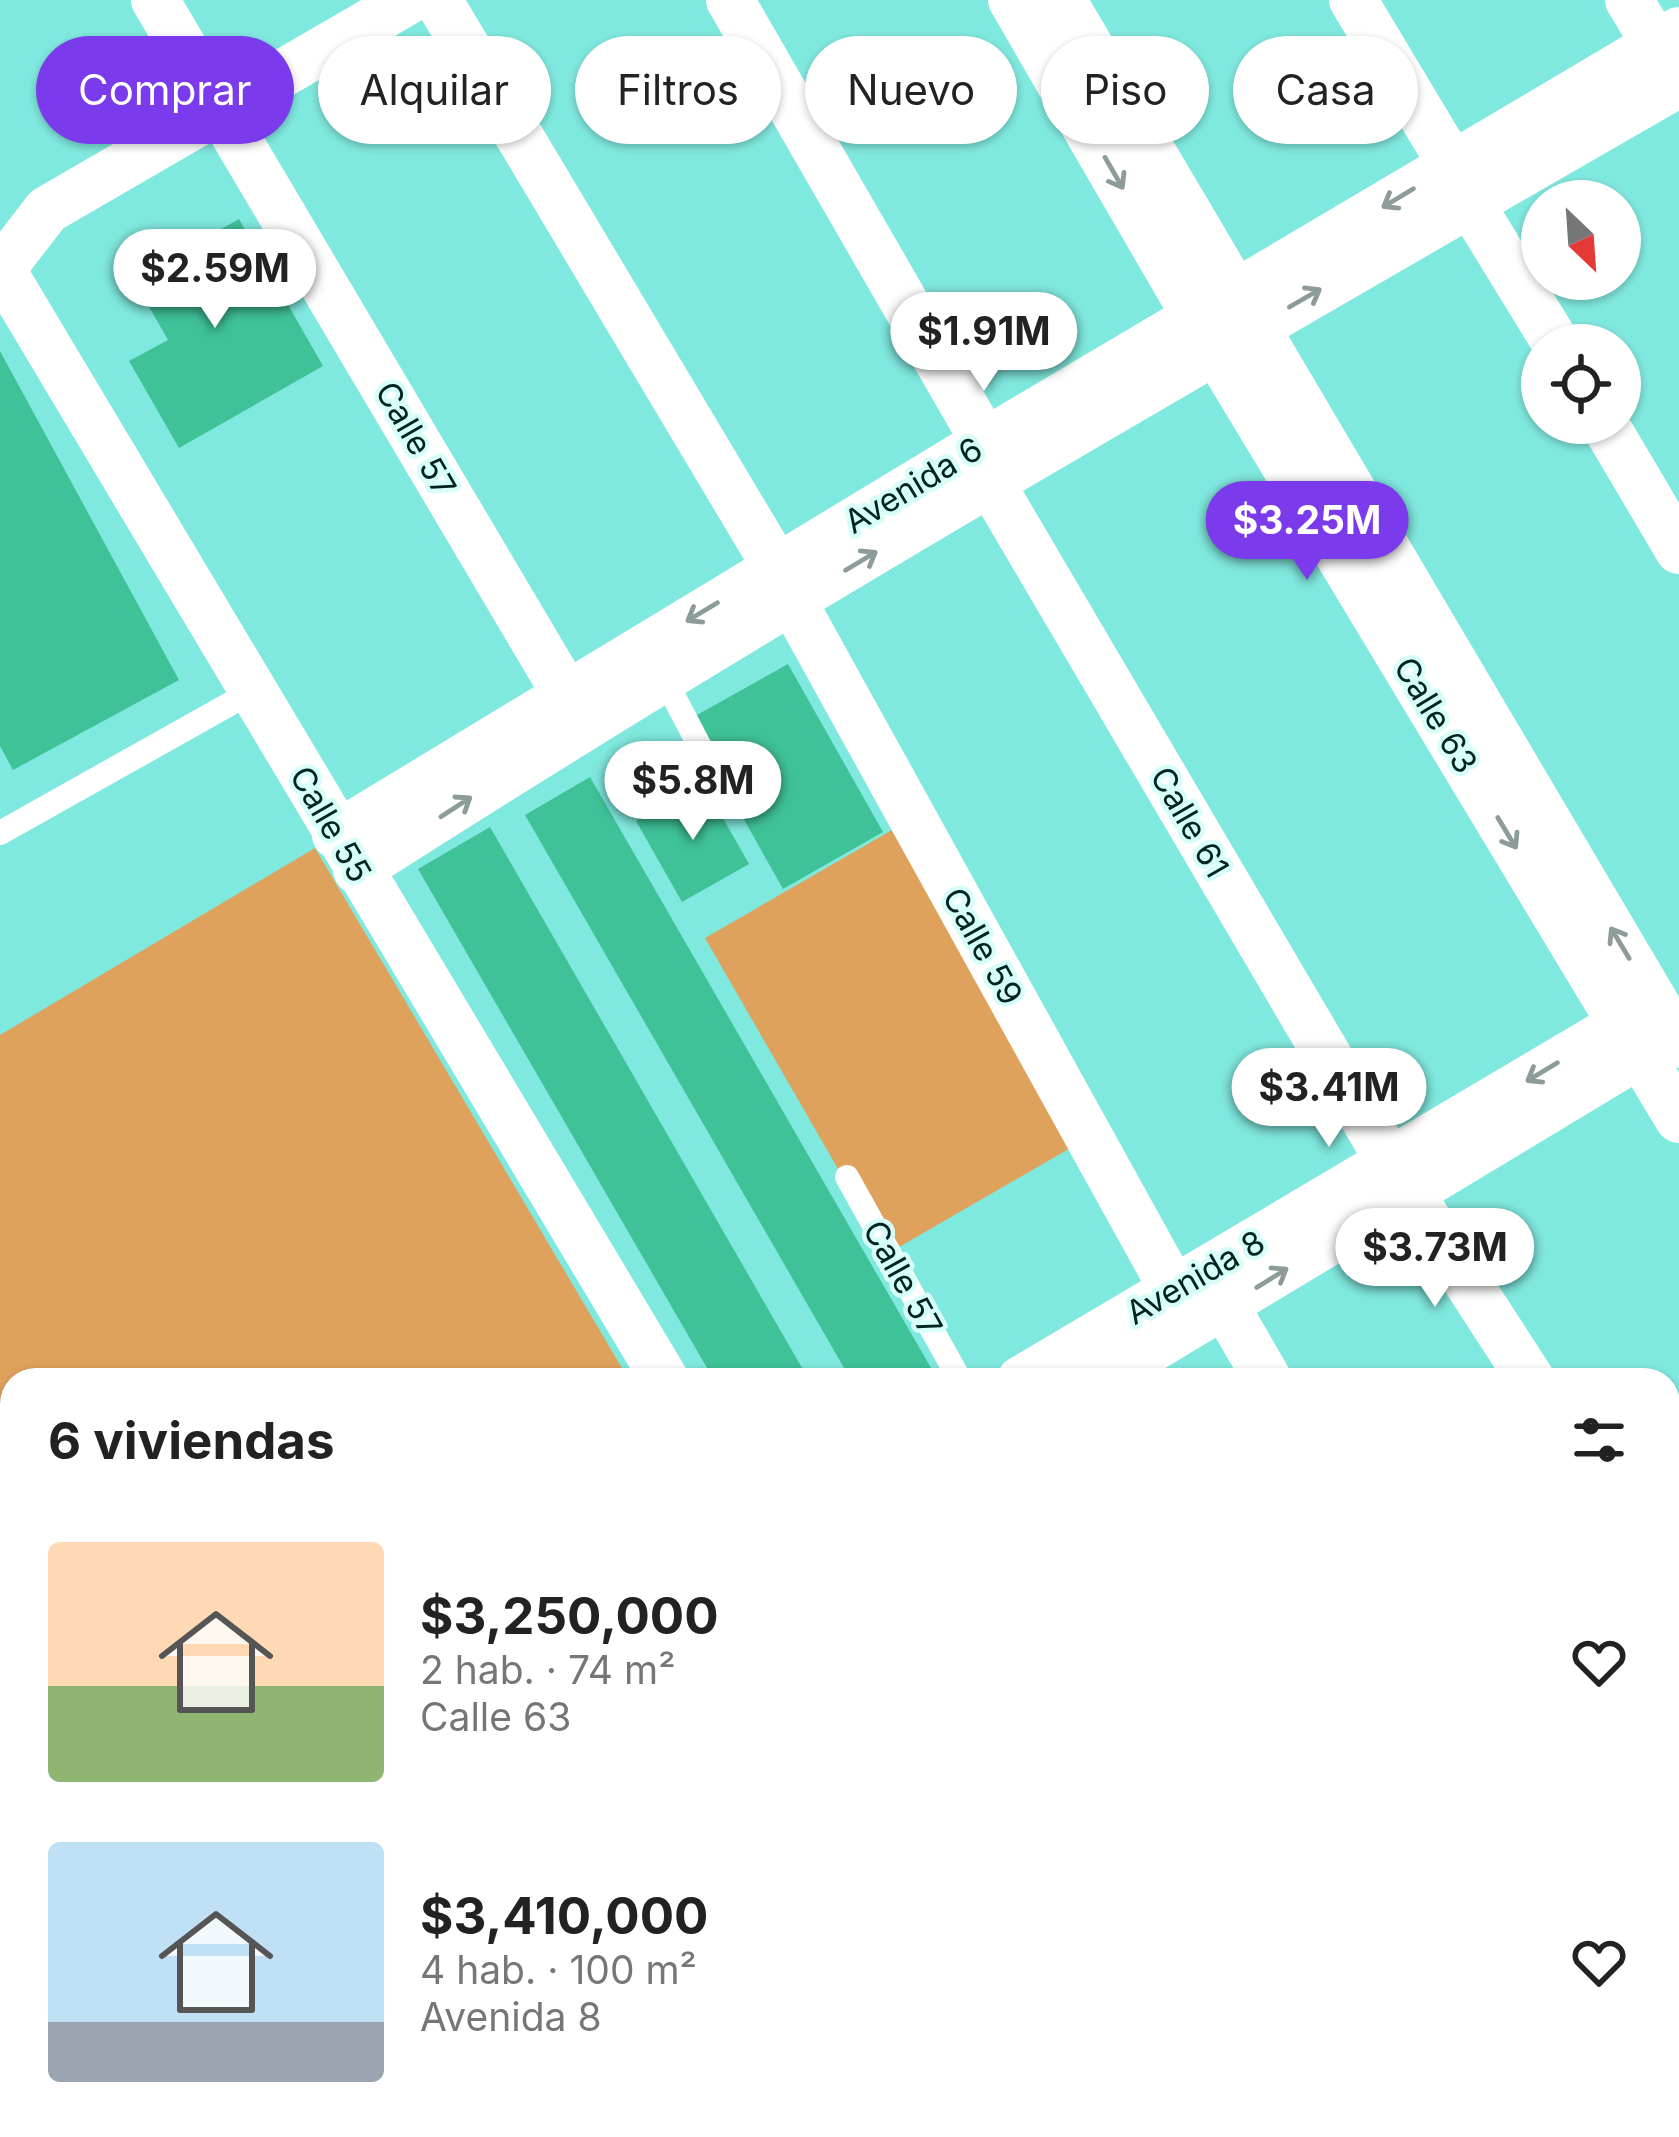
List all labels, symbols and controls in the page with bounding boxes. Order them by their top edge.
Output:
chip: Comprar [36,36,294,144]
chip: Alquilar [318,36,551,144]
chip: Filtros [575,36,781,144]
chip: Nuevo [805,36,1017,144]
chip: Piso [1041,36,1209,144]
chip: Casa [1233,36,1418,144]
one-way arrow [1102,155,1126,190]
north arrow [1521,180,1641,300]
map controls [1521,180,1641,444]
one-way arrow [1381,186,1416,210]
pin: $2.59M [117,229,313,331]
text: $2.59M [140,244,290,291]
one-way arrow [1287,286,1322,310]
pin: $1.91M [886,292,1082,394]
text: $1.91M [917,307,1051,354]
button: locate [1521,324,1641,444]
street label: Calle 57 [367,374,465,504]
street label: Avenida 6 [837,428,989,542]
pin: $3.25M [1209,481,1405,583]
text: $3.25M [1233,496,1381,543]
one-way arrow [843,549,877,573]
one-way arrow [685,601,720,625]
street label: Calle 63 [1386,650,1486,780]
pin: $5.8M [609,741,777,843]
text: $5.8M [631,756,755,803]
street label: Calle 55 [282,759,380,889]
street label: Calle 61 [1142,760,1238,884]
one-way arrow [438,795,472,819]
one-way arrow [1495,815,1519,849]
street label: Calle 59 [935,880,1031,1012]
one-way arrow [1607,926,1631,961]
pin: $3.41M [1231,1048,1427,1150]
one-way arrow [1525,1060,1560,1084]
text: $3.41M [1259,1063,1399,1110]
pin: $3.73M [1337,1208,1533,1310]
street label: Calle 57 [855,1213,951,1343]
street label: Avenida 8 [1118,1221,1272,1333]
text: $3.73M [1362,1223,1508,1270]
one-way arrow [1254,1266,1288,1290]
icon: filters [1566,1407,1632,1473]
text: 6 viviendas [48,1410,334,1471]
text: $3,250,000 [420,1585,719,1646]
icon: home [144,1590,288,1734]
icon: heart [1566,1629,1632,1695]
text: 2 hab. · 74 m² [420,1646,675,1693]
text: Calle 63 [420,1693,571,1740]
text: $3,410,000 [420,1885,708,1946]
icon: home [144,1890,288,2034]
icon: heart [1566,1929,1632,1995]
text: 4 hab. · 100 m² [420,1946,697,1993]
text: Avenida 8 [420,1993,602,2040]

